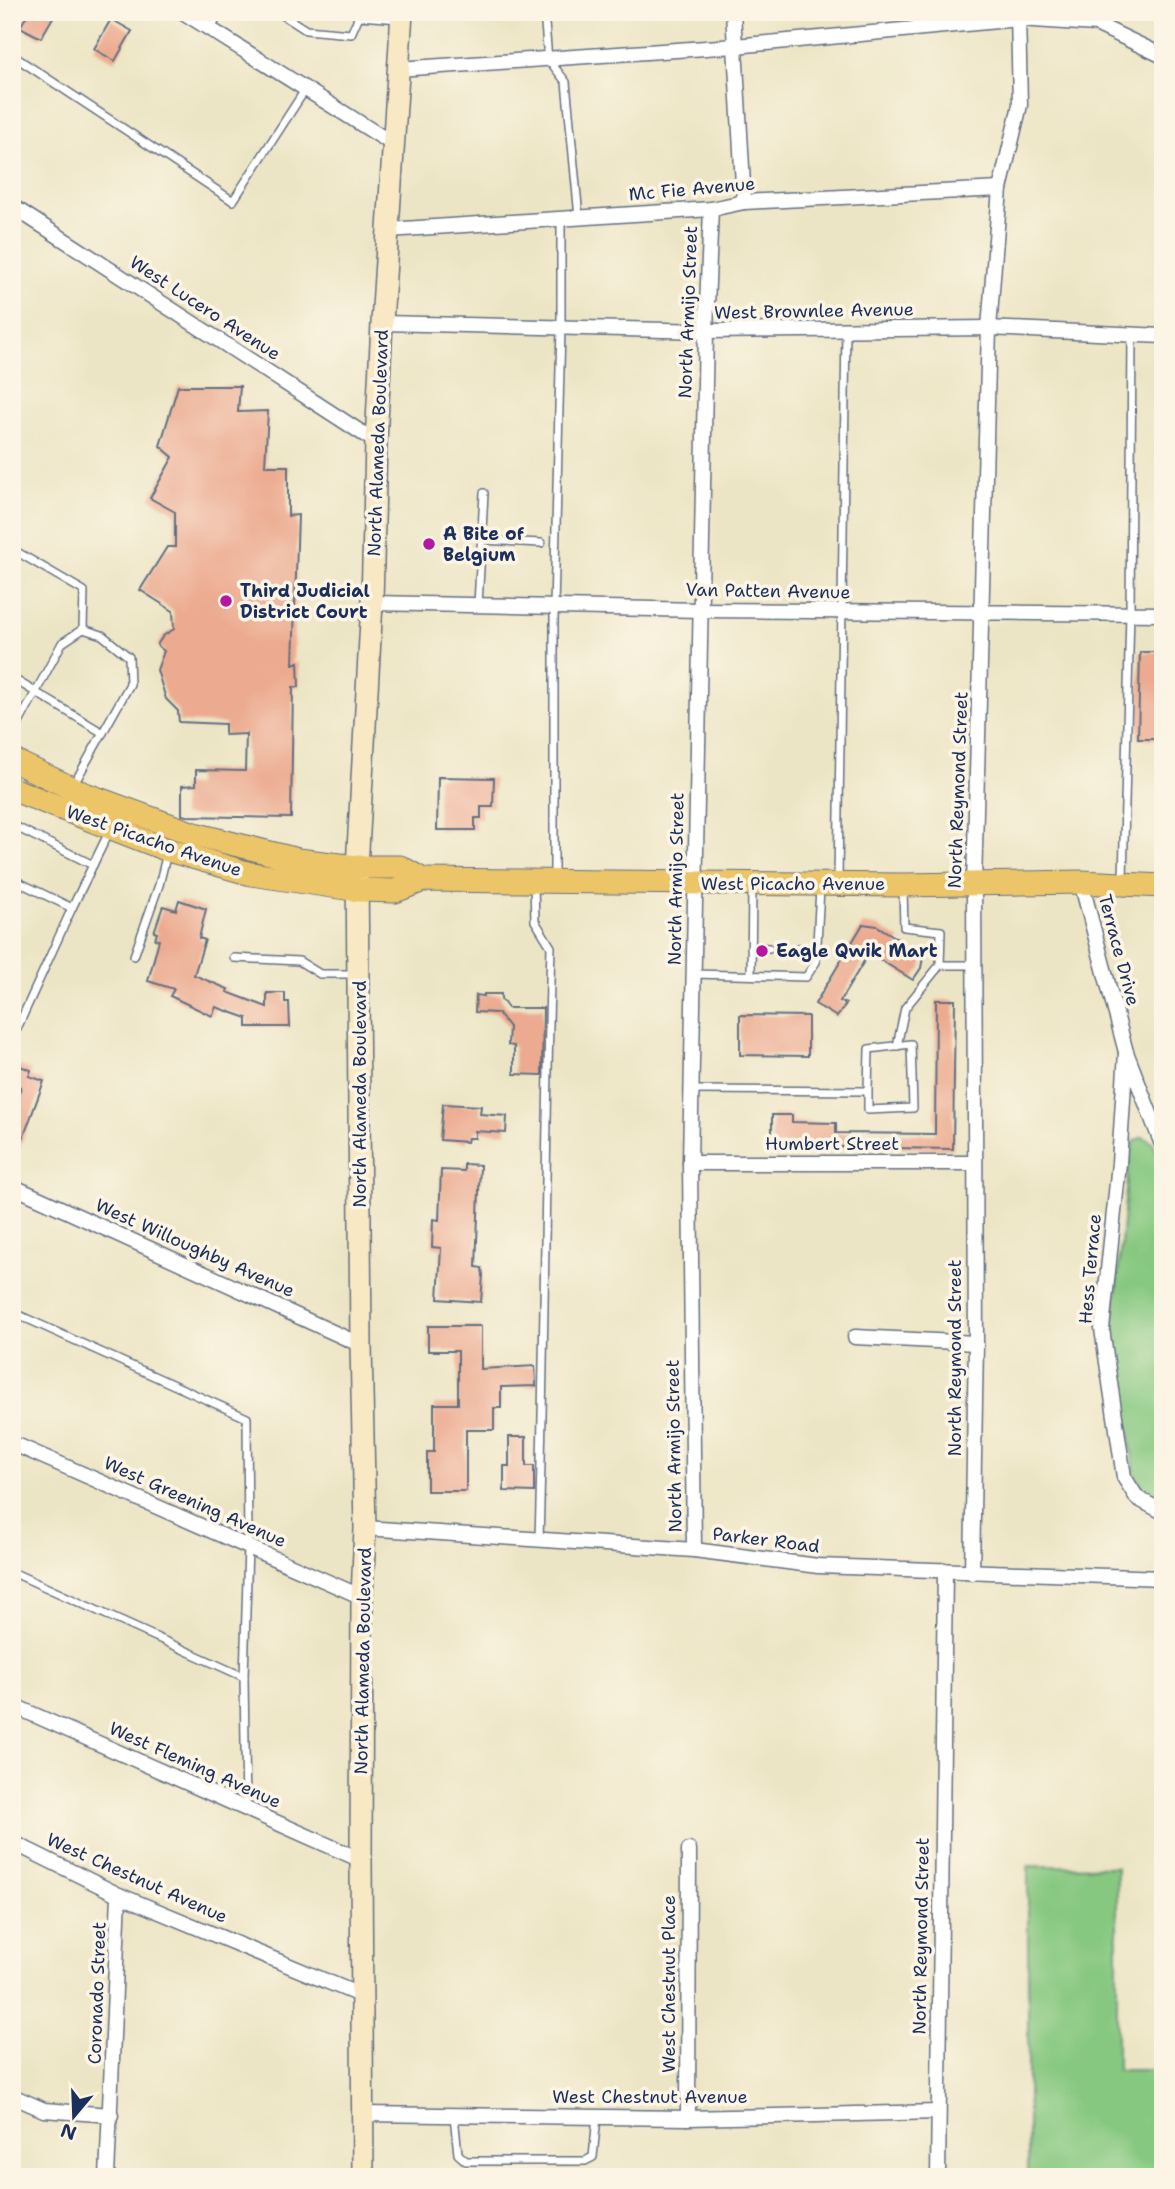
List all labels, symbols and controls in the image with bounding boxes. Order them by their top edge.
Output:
street label: Mc Fie Avenue [628,172,756,206]
street label: North Armijo Street [673,225,703,399]
street label: West Lucero Avenue [125,250,285,366]
street label: West Brownlee Avenue [714,297,914,325]
street label: North Alameda Boulevard [362,329,394,557]
place label: A Bite of Belgium [443,522,525,567]
marker: A Bite of Belgium [421,536,437,552]
street label: Van Patten Avenue [685,578,851,604]
place label: Third Judicial District Court [240,579,370,624]
marker: Third Judicial District Court [218,593,234,609]
street label: North Reymond Street [943,691,973,889]
street label: North Armijo Street [662,792,690,966]
street label: West Picacho Avenue [63,800,245,882]
street label: West Picacho Avenue [701,872,885,896]
street label: Terrace Drive [1093,892,1145,1008]
place label: Eagle Qwik Mart [776,939,938,963]
marker: Eagle Qwik Mart [754,943,770,959]
street label: North Alameda Boulevard [348,980,372,1208]
street label: Humbert Street [765,1132,899,1156]
street label: West Willoughby Avenue [92,1193,298,1303]
street label: Hess Terrace [1073,1213,1107,1325]
street label: North Reymond Street [943,1259,967,1457]
street label: North Armijo Street [660,1359,688,1533]
street label: West Greening Avenue [100,1451,290,1553]
street label: Parker Road [711,1522,821,1558]
street label: North Alameda Boulevard [349,1547,377,1775]
street label: West Fleming Avenue [105,1716,285,1814]
street label: West Chestnut Avenue [43,1827,231,1929]
street label: North Reymond Street [907,1837,935,2035]
street label: West Chestnut Place [657,1895,681,2073]
street label: Coronado Street [83,1921,111,2065]
north arrow [38,2080,108,2150]
street label: West Chestnut Avenue [552,2085,748,2109]
text: N [57,2117,80,2146]

